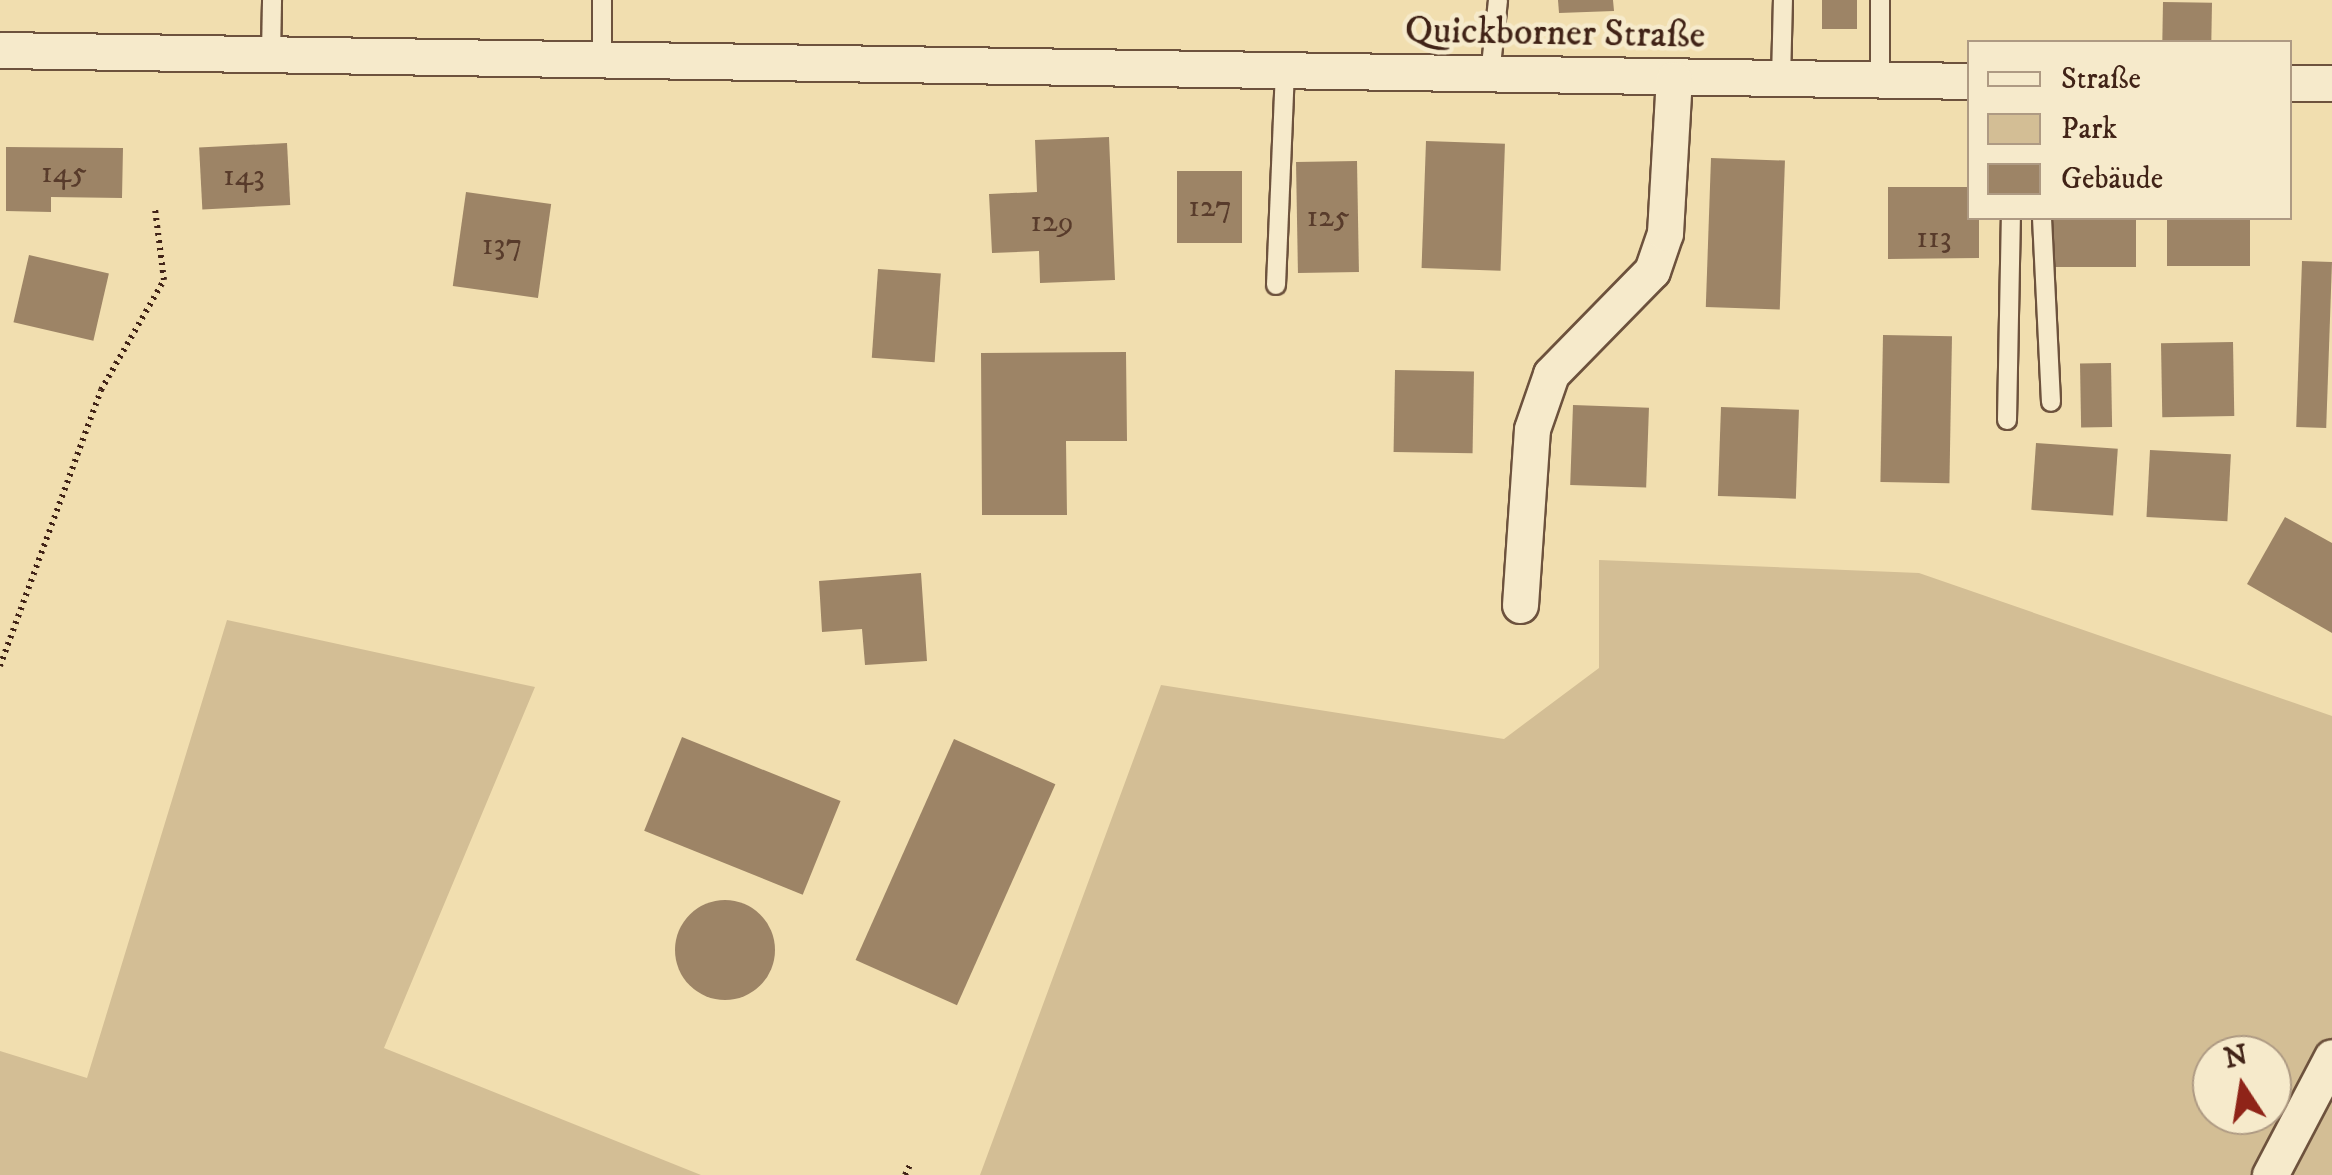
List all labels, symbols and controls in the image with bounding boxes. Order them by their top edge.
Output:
street label: Quickborner Straße [1404,9,1706,59]
legend [1967,40,2292,220]
text: Straße [2061,61,2141,98]
text: Park [2061,111,2117,148]
house number: 145 [41,154,87,192]
house number: 143 [223,157,265,195]
text: Gebäude [2061,161,2163,198]
house number: 127 [1188,188,1232,226]
house number: 125 [1306,198,1350,236]
house number: 129 [1030,203,1074,241]
house number: 113 [1916,219,1952,257]
house number: 137 [482,226,522,264]
north arrow [2192,1035,2292,1135]
text: N [2221,1038,2251,1077]

